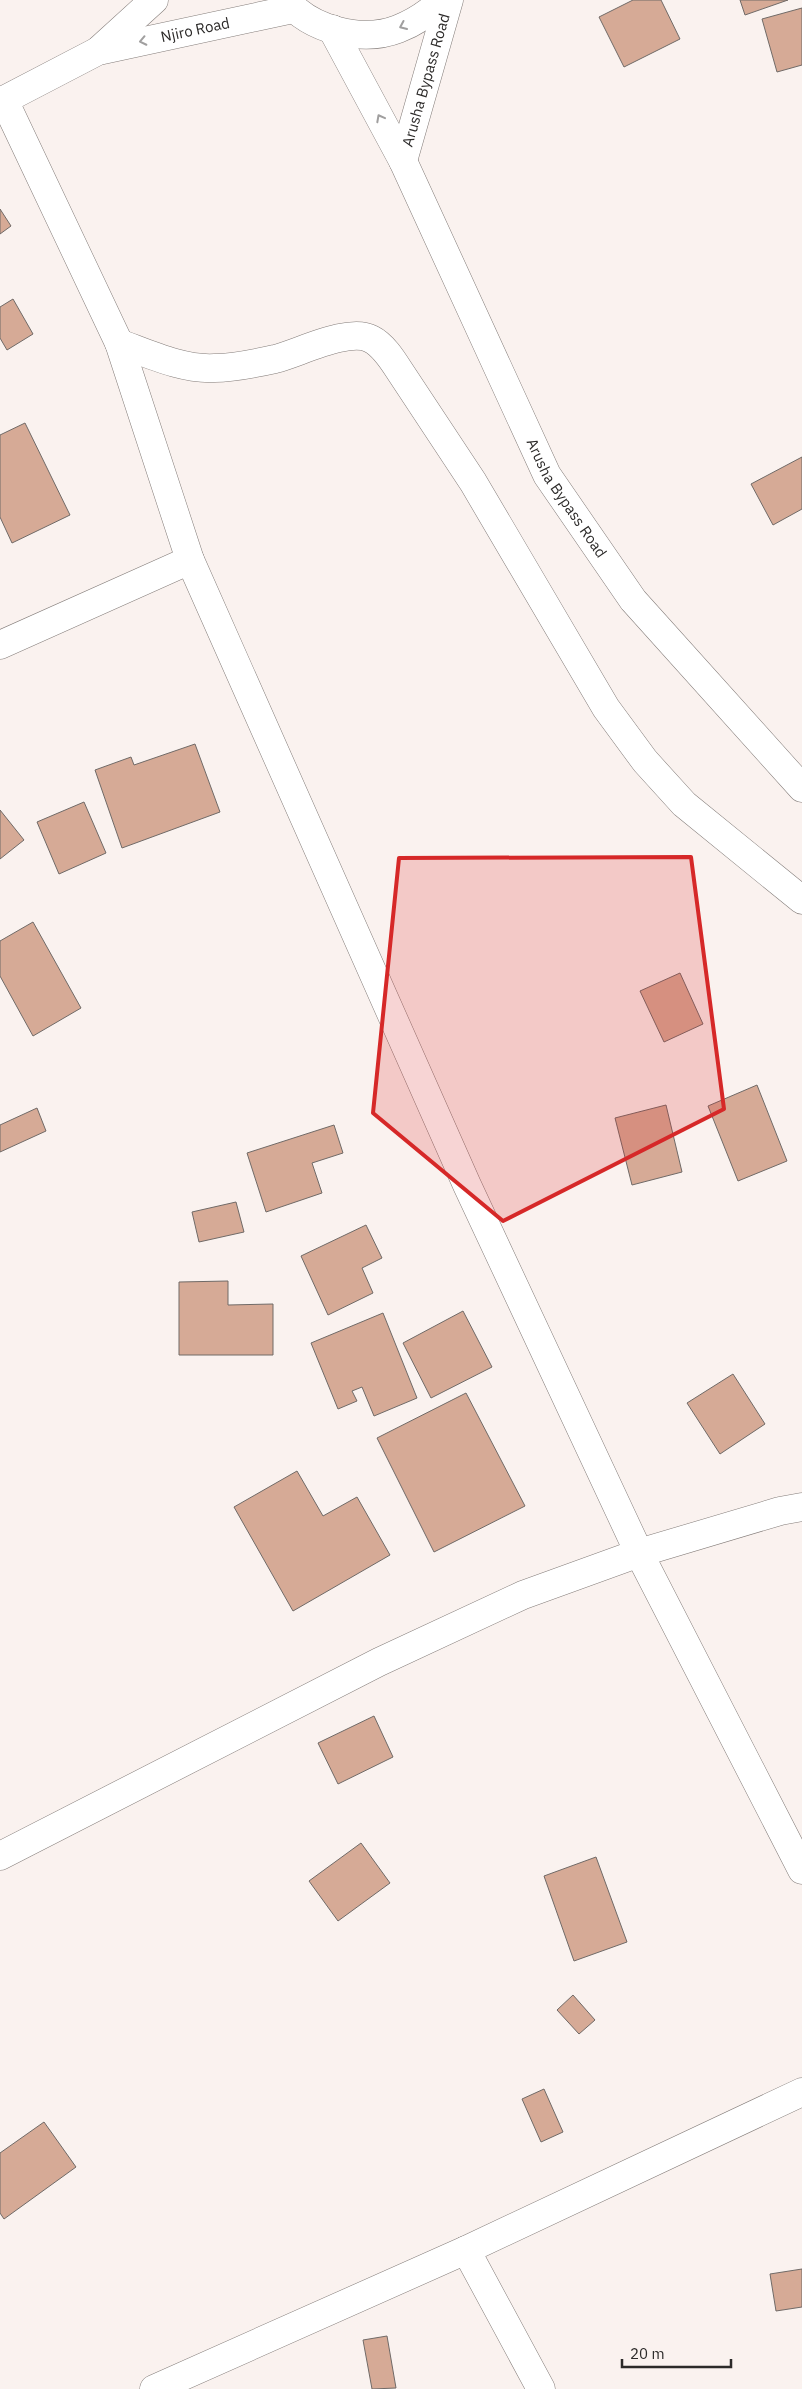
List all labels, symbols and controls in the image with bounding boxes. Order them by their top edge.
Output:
street label: Arusha Bypass Road [398,11,454,149]
street label: Njiro Road [159,13,231,46]
one-way arrow [399,20,408,31]
one-way arrow [138,35,147,46]
one-way arrow [376,115,386,124]
street label: Arusha Bypass Road [523,435,611,561]
scale bar [622,2336,731,2368]
text: 20 m [630,2344,665,2363]

